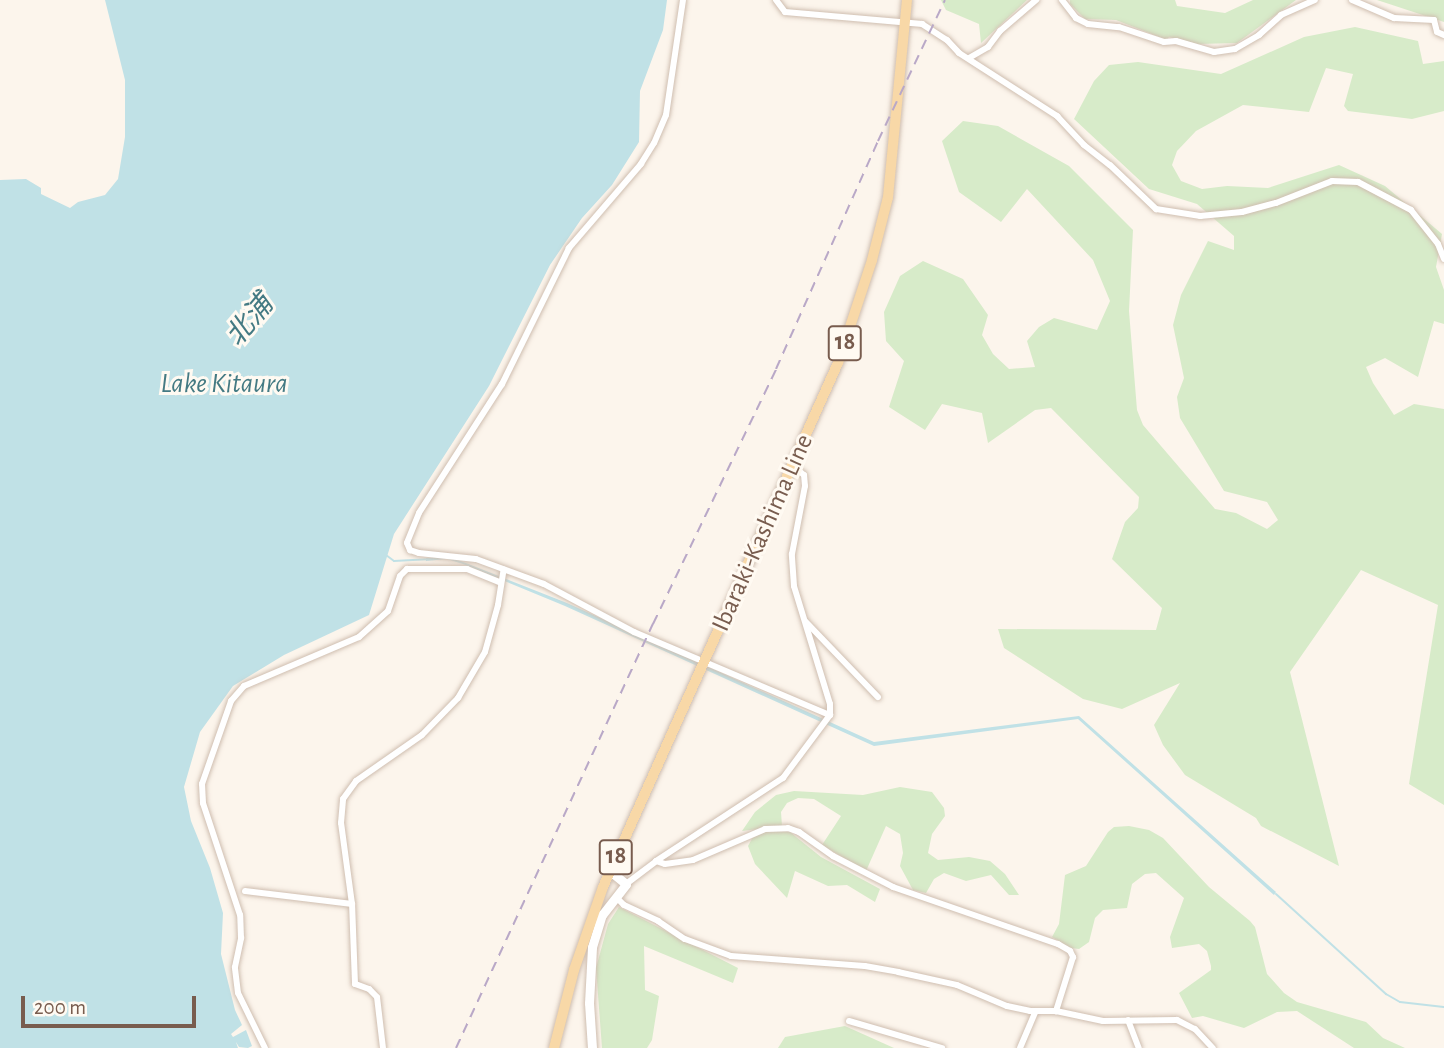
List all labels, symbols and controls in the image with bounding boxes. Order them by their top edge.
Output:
water label: 北浦 [219,289,281,353]
road number: 18 [828,322,862,364]
water label: Lake Kitaura [161,367,287,401]
street label: Ibaraki-Kashima Line [706,430,820,636]
road number: 18 [598,836,634,878]
scale bar [24,982,200,1026]
text: 200 m [34,997,86,1018]

